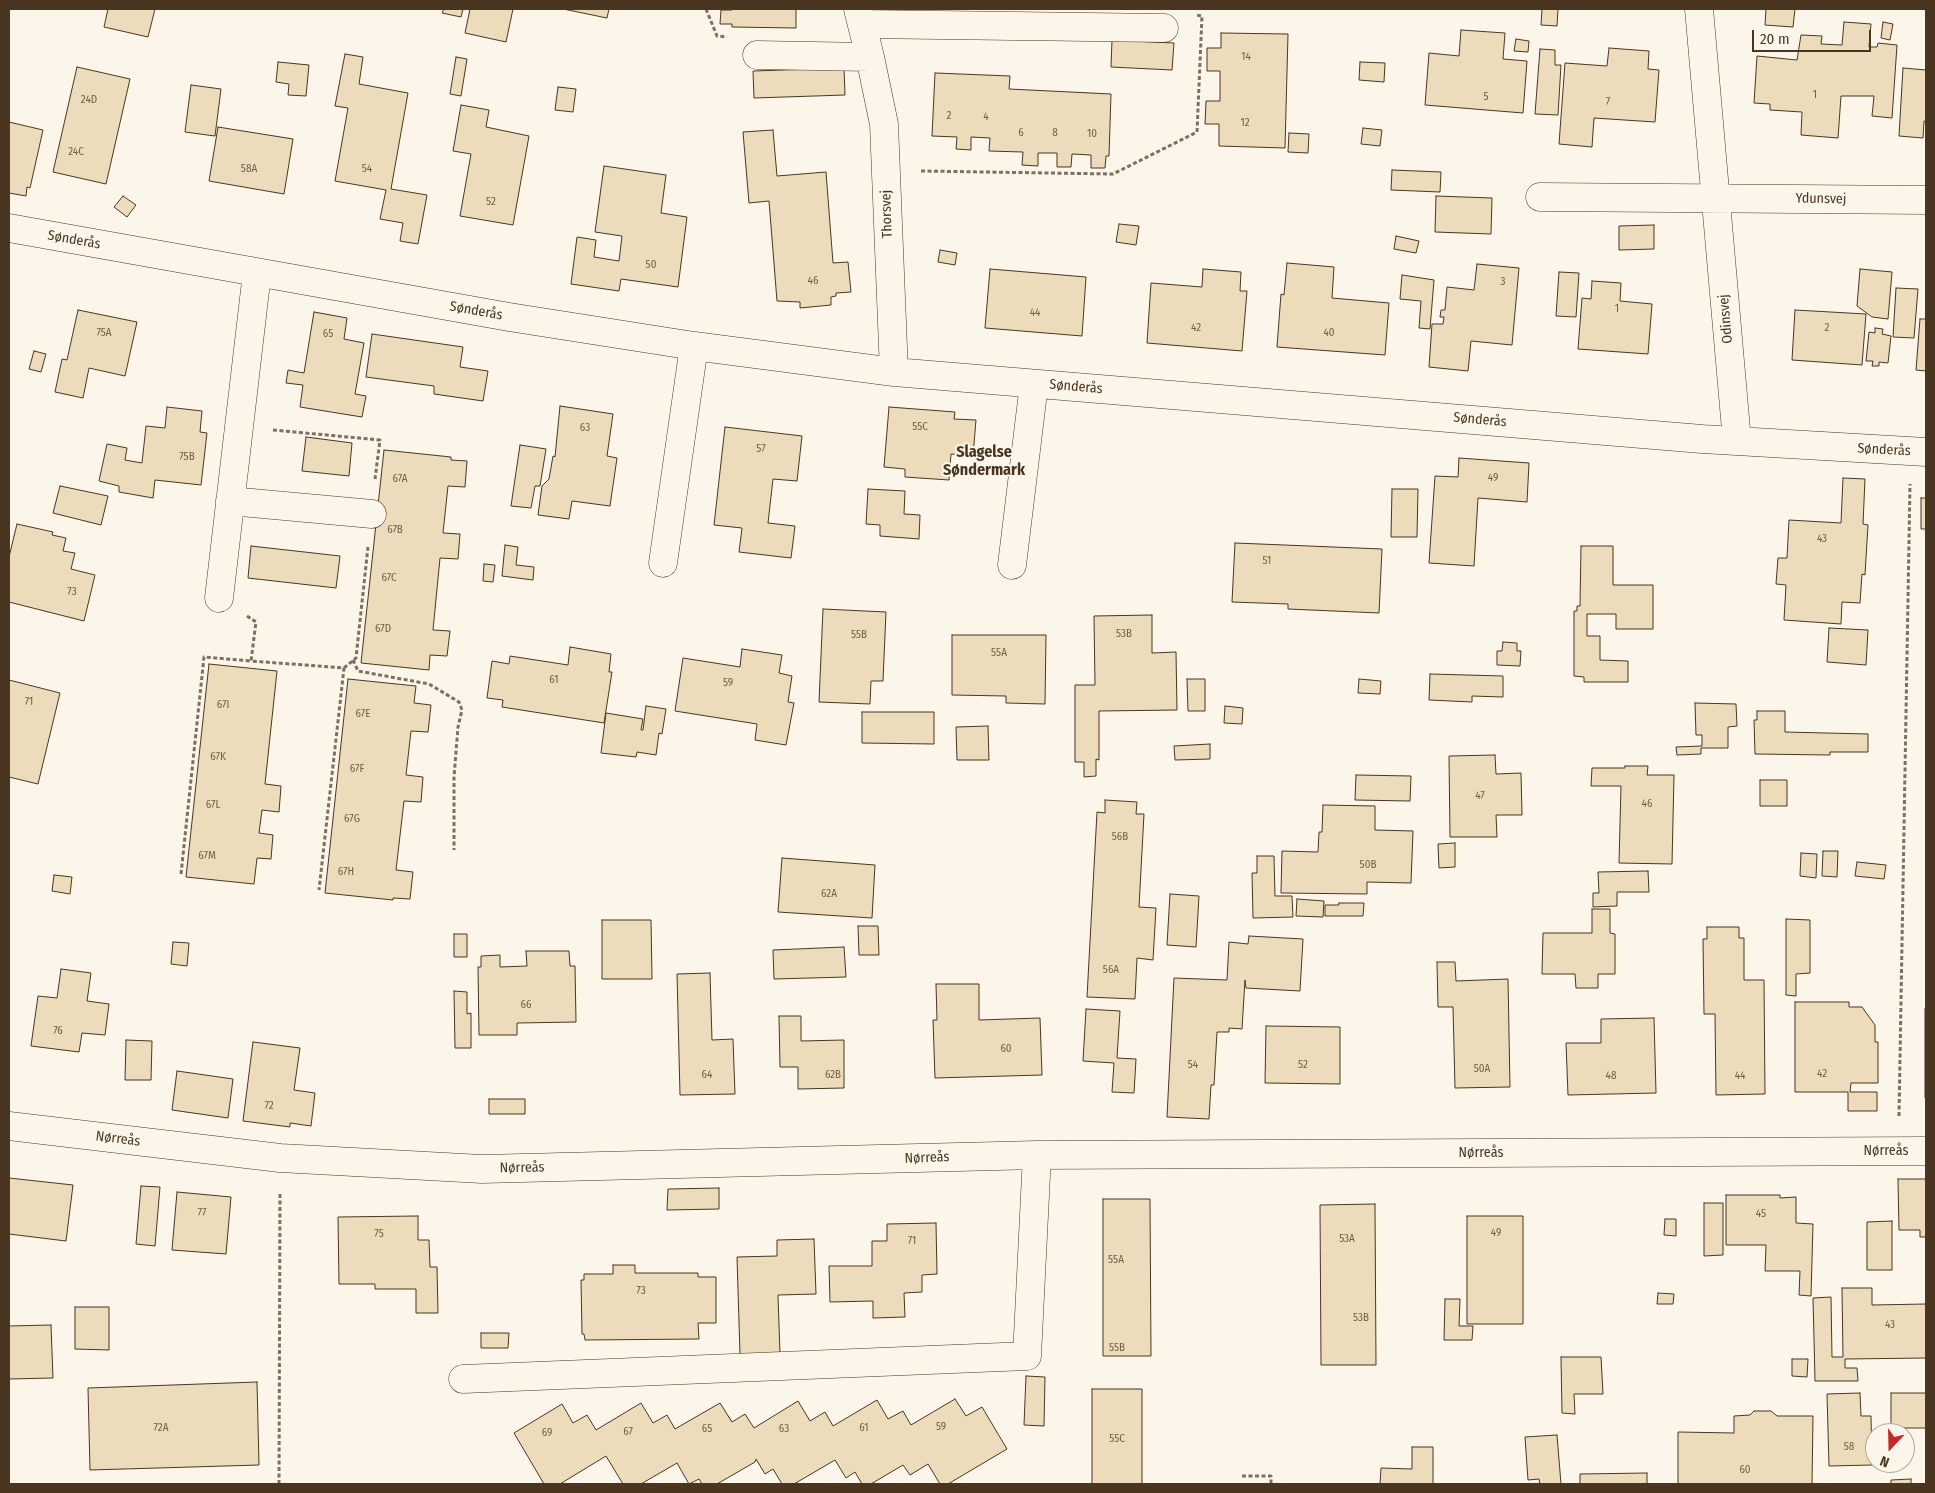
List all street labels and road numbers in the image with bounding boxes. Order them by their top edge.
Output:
street label: Thorsvej [878,190,896,238]
street label: Ydunsvej [1795,190,1847,208]
street label: Sønderås [46,227,102,253]
street label: Odinsvej [1715,294,1737,344]
street label: Sønderås [448,298,504,324]
street label: Sønderås [1049,376,1103,398]
street label: Sønderås [1453,409,1507,431]
street label: Sønderås [1857,440,1911,460]
street label: Nørreås [95,1128,141,1150]
street label: Nørreås [1864,1143,1908,1159]
street label: Nørreås [1459,1145,1503,1161]
street label: Nørreås [904,1149,950,1167]
street label: Nørreås [499,1159,545,1177]

